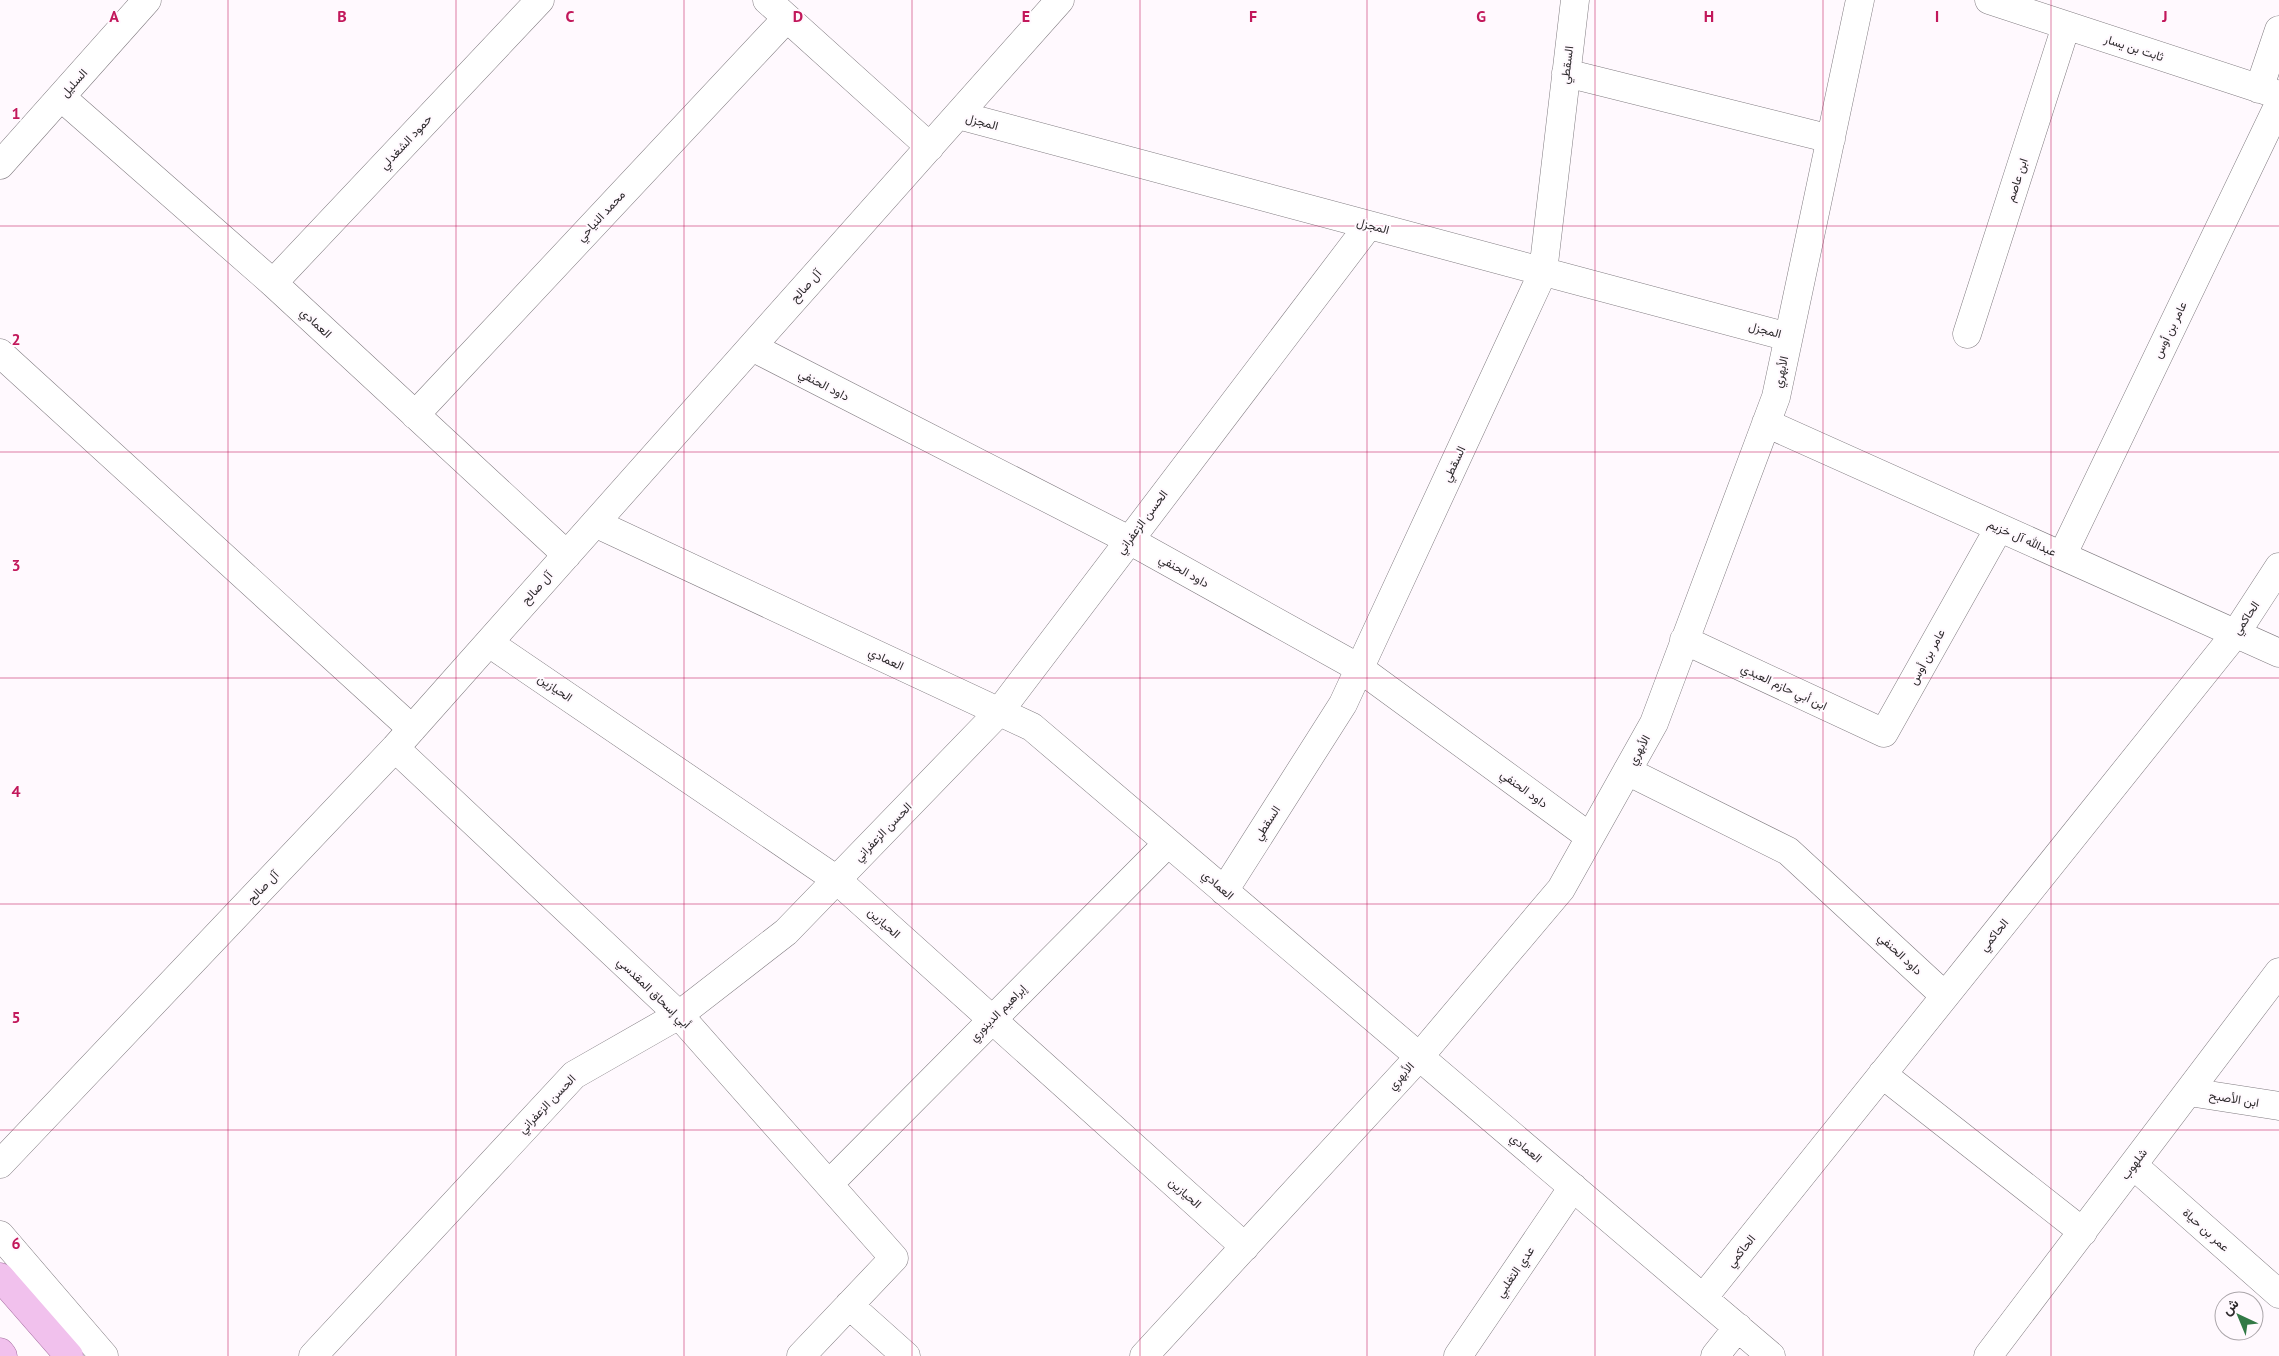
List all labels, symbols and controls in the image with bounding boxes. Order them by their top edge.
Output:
text: A [109,6,119,26]
text: B [337,6,347,26]
text: C [566,6,575,26]
text: D [793,6,803,26]
text: E [1022,6,1030,26]
text: F [1249,6,1257,26]
text: G [1476,6,1486,26]
text: H [1704,6,1714,26]
text: I [1935,6,1939,26]
text: J [2161,6,2168,26]
street label: ثابت بن يسار [2101,31,2166,65]
street label: السقطي [1557,45,1579,85]
street label: السليل [57,65,91,101]
text: 1 [11,103,21,123]
street label: المجزل [964,110,1000,134]
street label: حمود الشغدلي [376,111,437,174]
street label: ابن عاصم [2002,156,2032,204]
street label: محمد النياحي [573,187,630,246]
street label: المجزل [1355,214,1391,238]
street label: آل صالح [787,265,827,307]
street label: عامر بن أوس [2149,299,2191,361]
street label: العمادي [296,304,335,343]
street label: المجزل [1747,318,1783,342]
text: 2 [11,329,21,349]
street label: الأبهري [1770,355,1794,390]
street label: داود الحنفي [795,365,852,407]
street label: السقطي [1439,443,1471,486]
street label: الحسن الزعفراني [1113,487,1173,559]
street label: عبدالله آل خزيم [1985,516,2059,560]
street label: داود الحنفي [1155,551,1212,593]
text: 3 [11,555,21,575]
street label: آل صالح [518,567,558,609]
street label: الحاكمي [2229,598,2265,639]
street label: عامر بن أوس [1905,626,1949,688]
street label: العمادي [865,644,906,676]
street label: ابن أبي حازم العبدي [1737,660,1830,716]
street label: الحيازين [534,671,576,705]
street label: الأبهري [1624,732,1656,769]
street label: داود الحنفي [1496,766,1551,813]
text: 4 [11,781,21,801]
street label: الحسن الزعفراني [851,799,917,866]
street label: السقطي [1250,803,1286,844]
street label: آل صالح [244,866,284,907]
street label: العمادي [1197,867,1237,905]
street label: الحيازين [864,904,904,942]
street label: الحاكمي [1976,915,2014,956]
street label: داود الحنفي [1873,929,1926,980]
street label: أبي إسحاق المقدسي [612,954,694,1034]
street label: إبراهيم الدينوري [966,981,1032,1046]
text: 5 [11,1007,21,1027]
street label: الأبهري [1384,1059,1419,1095]
street label: الحسن الزعفراني [515,1071,581,1138]
street label: ابن الأصبح [2208,1087,2260,1112]
street label: العمادي [1505,1130,1545,1168]
street label: شلهوب [2117,1145,2151,1183]
street label: الحيازين [1165,1174,1205,1212]
street label: عمر بن حياة [2179,1205,2233,1255]
street label: الحاكمي [1723,1231,1761,1272]
text: 6 [11,1233,21,1253]
street label: عدي التغلبي [1492,1243,1540,1302]
north arrow [2214,1291,2264,1341]
text: ش [2218,1294,2242,1319]

